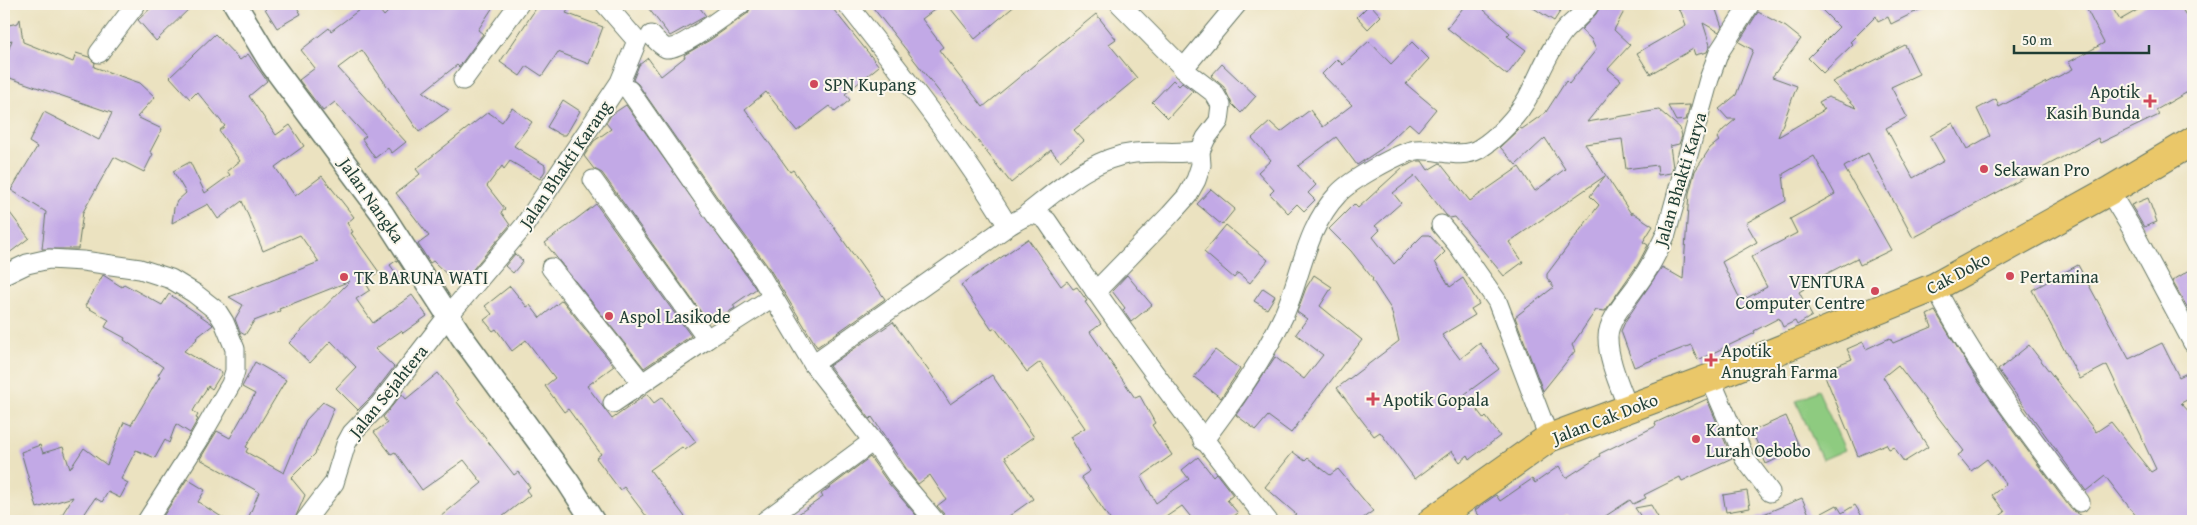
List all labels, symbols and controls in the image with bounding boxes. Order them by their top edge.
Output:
scale bar [2014,22,2150,54]
text: 50 m [2022,29,2053,50]
place label: SPN Kupang [824,71,916,98]
marker: SPN Kupang [808,78,820,90]
place label: Apotik Kasih Bunda [2046,78,2141,126]
street label: Jalan Bhakti Karang [511,95,618,235]
marker: Apotik Kasih Bunda [2144,95,2156,107]
street label: Jalan Bhakti Karya [1646,108,1713,251]
street label: Jalan Nangka [331,150,412,249]
place label: Sekawan Pro [1994,156,2090,183]
marker: Sekawan Pro [1978,163,1990,175]
street label: Cak Doko [1921,245,1995,301]
place label: Pertamina [2020,263,2099,290]
place label: TK BARUNA WATI [354,264,488,291]
place label: VENTURA Computer Centre [1735,268,1865,316]
marker: Pertamina [2004,270,2016,282]
marker: TK BARUNA WATI [338,271,350,283]
marker: VENTURA Computer Centre [1869,285,1881,297]
place label: Aspol Lasikode [619,303,730,330]
marker: Aspol Lasikode [603,310,615,322]
place label: Apotik Anugrah Farma [1721,337,1838,385]
street label: Jalan Sejahtera [341,338,434,445]
marker: Apotik Anugrah Farma [1705,354,1717,366]
street label: Jalan Cak Doko [1546,385,1662,451]
place label: Apotik Gopala [1383,386,1489,413]
marker: Apotik Gopala [1367,393,1379,405]
place label: Kantor Lurah Oebobo [1706,416,1811,464]
marker: Kantor Lurah Oebobo [1690,433,1702,445]

